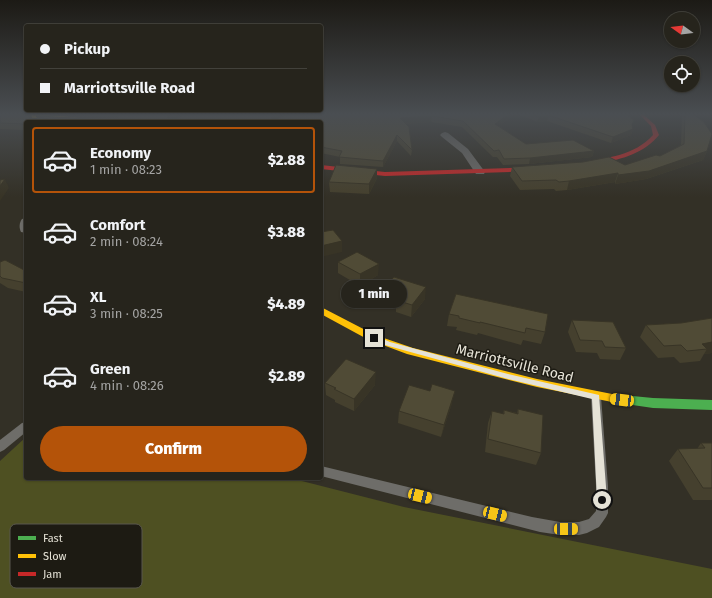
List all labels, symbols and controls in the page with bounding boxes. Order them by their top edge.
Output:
north arrow [664,12,700,48]
map controls [664,12,700,92]
text: Pickup [64,40,110,58]
button: locate [664,56,700,92]
text: Marriottsville Road [64,79,195,97]
icon: car [42,142,78,178]
text: Economy [90,144,151,162]
text: $2.88 [268,151,305,169]
text: 1 min · 08:23 [90,162,162,177]
icon: car [42,214,78,250]
text: Comfort [90,216,146,234]
text: $3.88 [267,223,305,241]
text: 2 min · 08:24 [90,234,163,249]
callout: 1 min [341,280,407,308]
icon: car [42,286,78,322]
text: 1 min [358,286,390,301]
text: XL [90,288,106,306]
text: $4.89 [267,295,305,313]
text: 3 min · 08:25 [90,306,163,321]
route end [365,329,383,347]
street label: Marriottsville Road [454,341,575,386]
icon: car [42,358,78,394]
text: Green [90,360,130,378]
text: $2.89 [268,367,305,385]
text: 4 min · 08:26 [90,378,164,393]
car [609,393,635,407]
button: Confirm [40,426,307,472]
car [407,487,433,505]
route start [593,491,611,509]
car [482,505,508,523]
car [554,523,578,535]
legend [10,524,142,588]
text: Fast [43,532,63,545]
text: Slow [43,550,67,563]
text: Jam [43,568,62,581]

